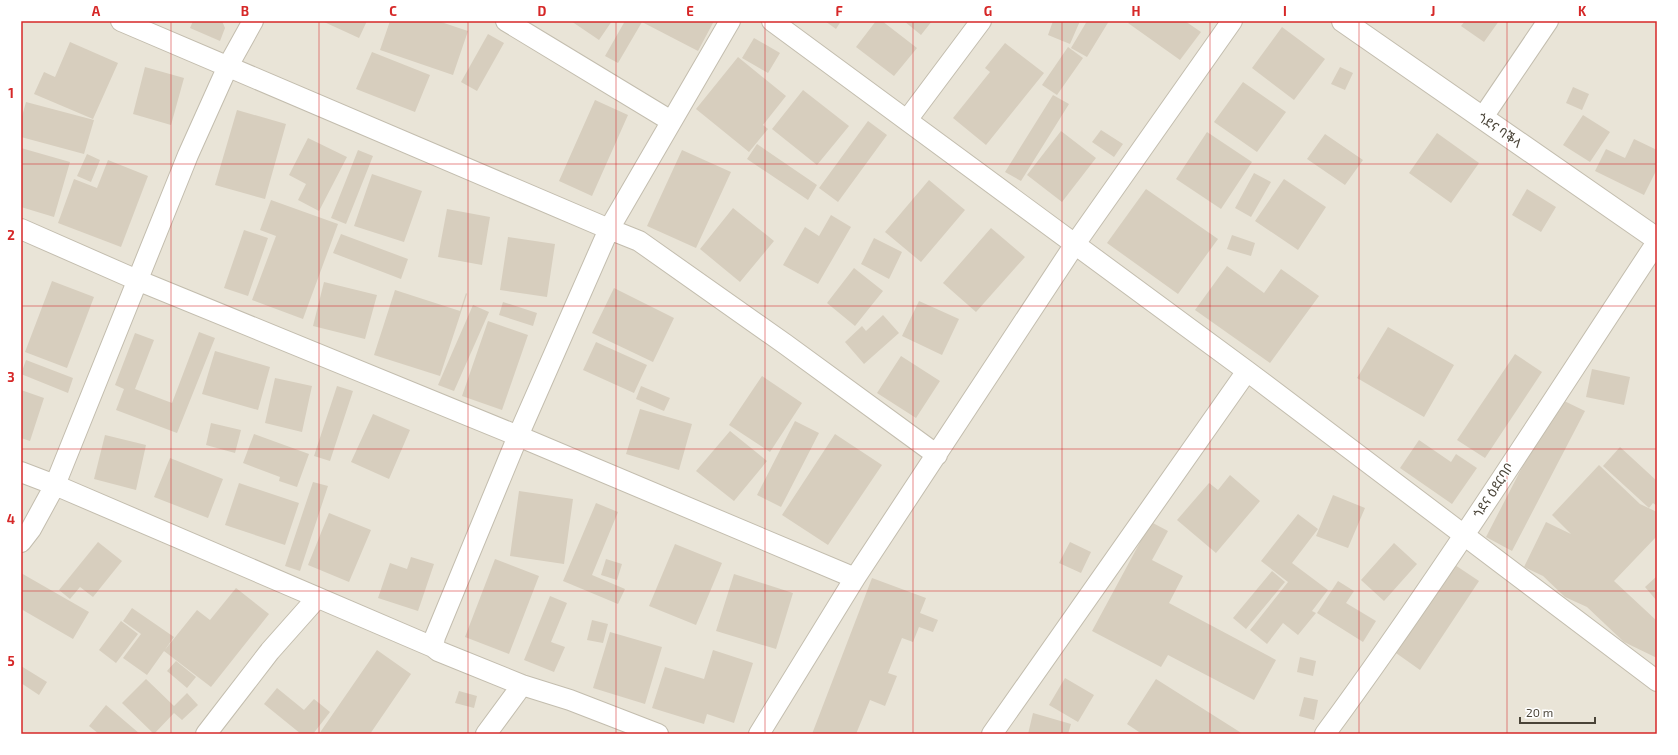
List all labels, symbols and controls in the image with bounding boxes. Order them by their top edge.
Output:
text: A [92,3,101,19]
text: B [241,3,249,19]
text: C [389,3,397,19]
text: D [538,3,547,19]
text: E [686,3,694,19]
text: F [835,3,843,19]
text: G [984,3,992,19]
text: H [1132,3,1141,19]
text: I [1283,3,1287,19]
text: J [1431,3,1435,19]
text: K [1578,3,1587,19]
text: 1 [8,85,14,101]
street label: ጎደና ባቕላ [1475,109,1525,151]
text: 2 [7,227,15,243]
text: 3 [7,369,15,385]
street label: ጎደና ዕደርባቦ [1469,459,1517,521]
text: 4 [7,511,15,527]
text: 5 [7,653,15,669]
scale bar [1520,699,1595,725]
text: 20 m [1526,705,1553,719]

